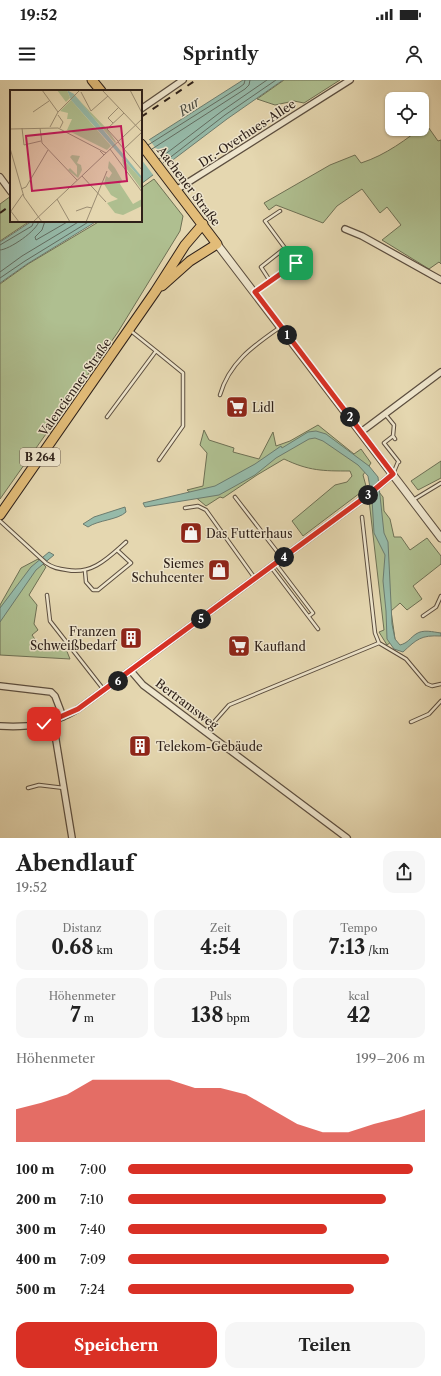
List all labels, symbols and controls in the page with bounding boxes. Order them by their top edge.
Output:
text: 19:52 [20,5,57,24]
icon: menu [16,43,38,65]
text: Sprintly [183,43,258,65]
icon: person [403,43,425,65]
inset map [10,90,142,222]
water label: Rur [174,92,204,120]
map controls [385,92,429,136]
button: locate [385,92,429,136]
street label: Dr.-Overhues-Allee [196,96,299,170]
street label: Aachener Straße [154,142,224,229]
pin [279,246,313,280]
icon: arrive [285,252,307,274]
pin: 1 [277,325,297,345]
text: 1 [285,328,289,342]
street label: Valencienner Straße [35,335,115,440]
supermarket icon: Lidl [224,394,250,420]
place label: Lidl [252,400,275,415]
pin: 2 [340,407,360,427]
text: 2 [347,410,353,424]
road number: B 264 [20,448,60,466]
pin: 3 [358,485,378,505]
text: 3 [365,488,371,502]
shop icon: Das Futterhaus [178,520,204,546]
place label: Das Futterhaus [206,526,292,541]
pin: 4 [274,547,294,567]
text: 4 [281,550,287,564]
place label: Siemes Schuhcenter [132,556,204,585]
shop icon: Siemes Schuhcenter [206,557,232,583]
pin: 5 [191,609,211,629]
text: 5 [198,612,204,626]
place label: Franzen Schweißbedarf [30,624,118,653]
building icon: Franzen Schweißbedarf [118,625,144,651]
supermarket icon: Kaufland [226,633,252,659]
place label: Kaufland [254,639,306,654]
pin: 6 [108,671,128,691]
text: 6 [115,674,121,688]
street label: Bertramsweg [153,676,222,733]
pin [27,707,61,741]
icon: check [33,713,55,735]
building icon: Telekom-Gebäude [127,733,153,759]
place label: Telekom-Gebäude [156,739,263,754]
text: Abendlauf [16,850,134,877]
button: share [383,851,425,893]
text: 19:52 [16,879,47,895]
text: Distanz [63,921,102,935]
text: Zeit [210,921,231,935]
text: Tempo [340,921,377,935]
text: 0.68 [51,935,94,959]
text: 4:54 [200,935,241,959]
text: 7:13 [329,935,365,959]
text: km [94,943,113,957]
text: /km [365,943,389,957]
text: Höhenmeter [49,989,116,1003]
text: Puls [209,989,232,1003]
text: kcal [348,989,369,1003]
text: 7 [70,1003,81,1027]
text: 138 [191,1003,224,1027]
text: 42 [347,1003,371,1027]
text: m [81,1011,94,1025]
text: bpm [224,1011,250,1025]
text: Höhenmeter [16,1050,95,1066]
text: 199–206 m [356,1050,425,1066]
text: 100 m [16,1161,55,1177]
text: 7:00 [80,1161,107,1177]
text: 200 m [16,1191,56,1207]
text: 7:10 [80,1191,104,1207]
text: 300 m [16,1221,56,1237]
text: 7:40 [80,1221,106,1237]
text: 400 m [16,1251,56,1267]
text: 7:09 [80,1251,106,1267]
text: 500 m [16,1281,56,1297]
text: 7:24 [80,1281,105,1297]
button: Speichern [16,1322,217,1368]
button: Teilen [225,1322,425,1368]

